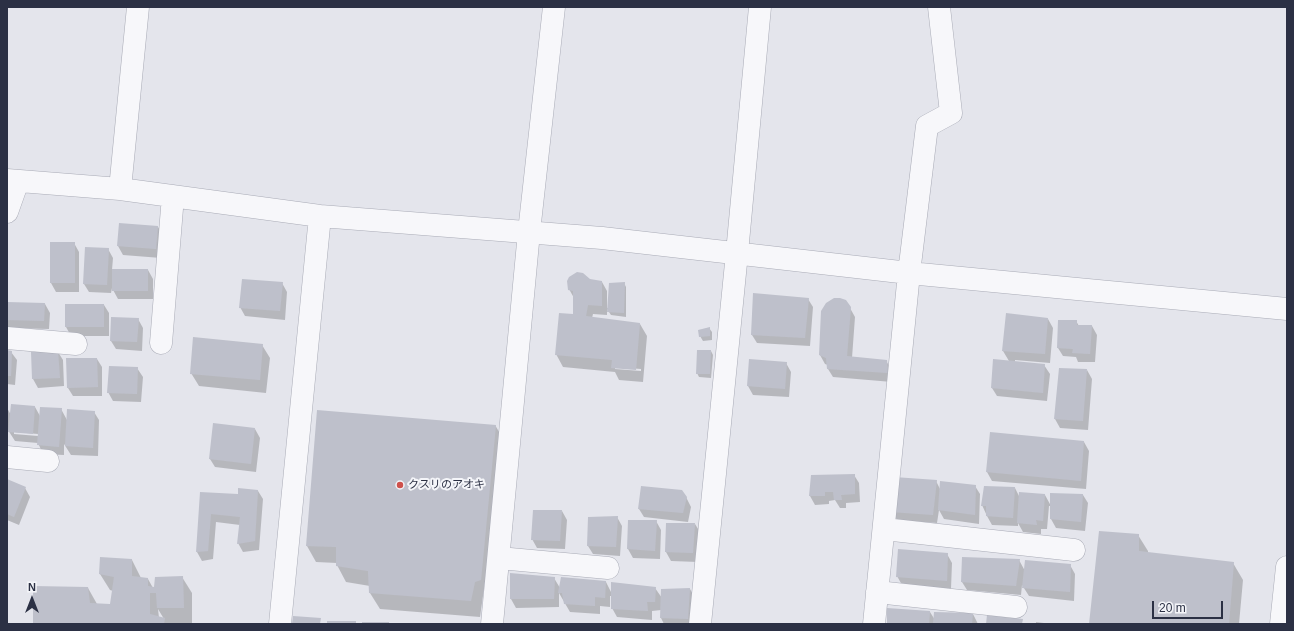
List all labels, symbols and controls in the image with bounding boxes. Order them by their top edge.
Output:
place label: クスリのアオキ [408,478,485,492]
marker: クスリのアオキ [395,480,405,490]
north arrow [12,579,52,619]
text: N [28,581,36,593]
scale bar [1154,593,1225,619]
text: 20 m [1159,601,1186,615]

